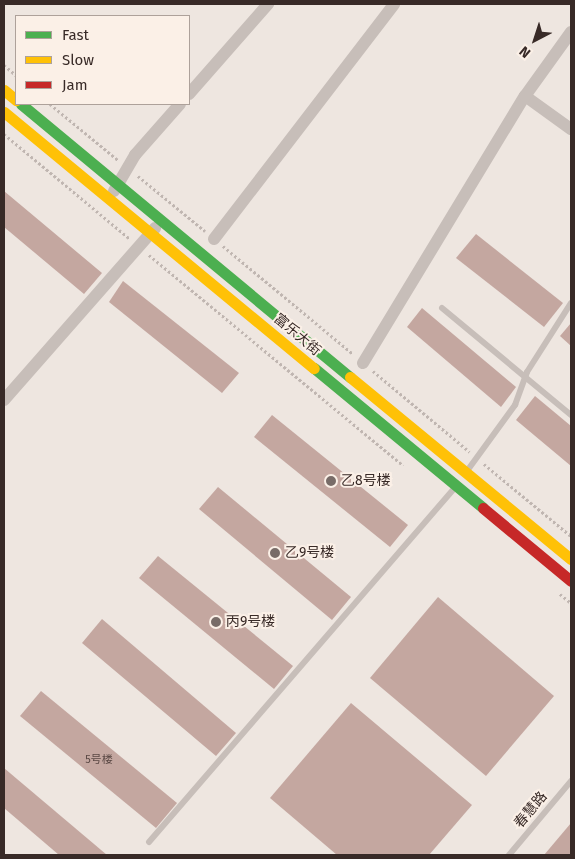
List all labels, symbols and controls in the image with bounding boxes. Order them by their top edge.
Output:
legend [15,15,190,105]
north arrow [510,15,560,65]
text: Fast [62,26,89,44]
text: N [516,42,534,61]
text: Slow [62,51,94,69]
text: Jam [62,76,88,94]
street label: 富乐大街 [270,311,324,359]
place label: 乙8号楼 [341,473,391,489]
marker: 乙8号楼 [325,475,337,487]
place label: 乙9号楼 [285,545,334,561]
marker: 乙9号楼 [269,547,281,559]
place label: 丙9号楼 [226,614,275,630]
marker: 丙9号楼 [210,616,222,628]
house number: 5号楼 [85,753,113,767]
street label: 春慧路 [511,789,551,831]

